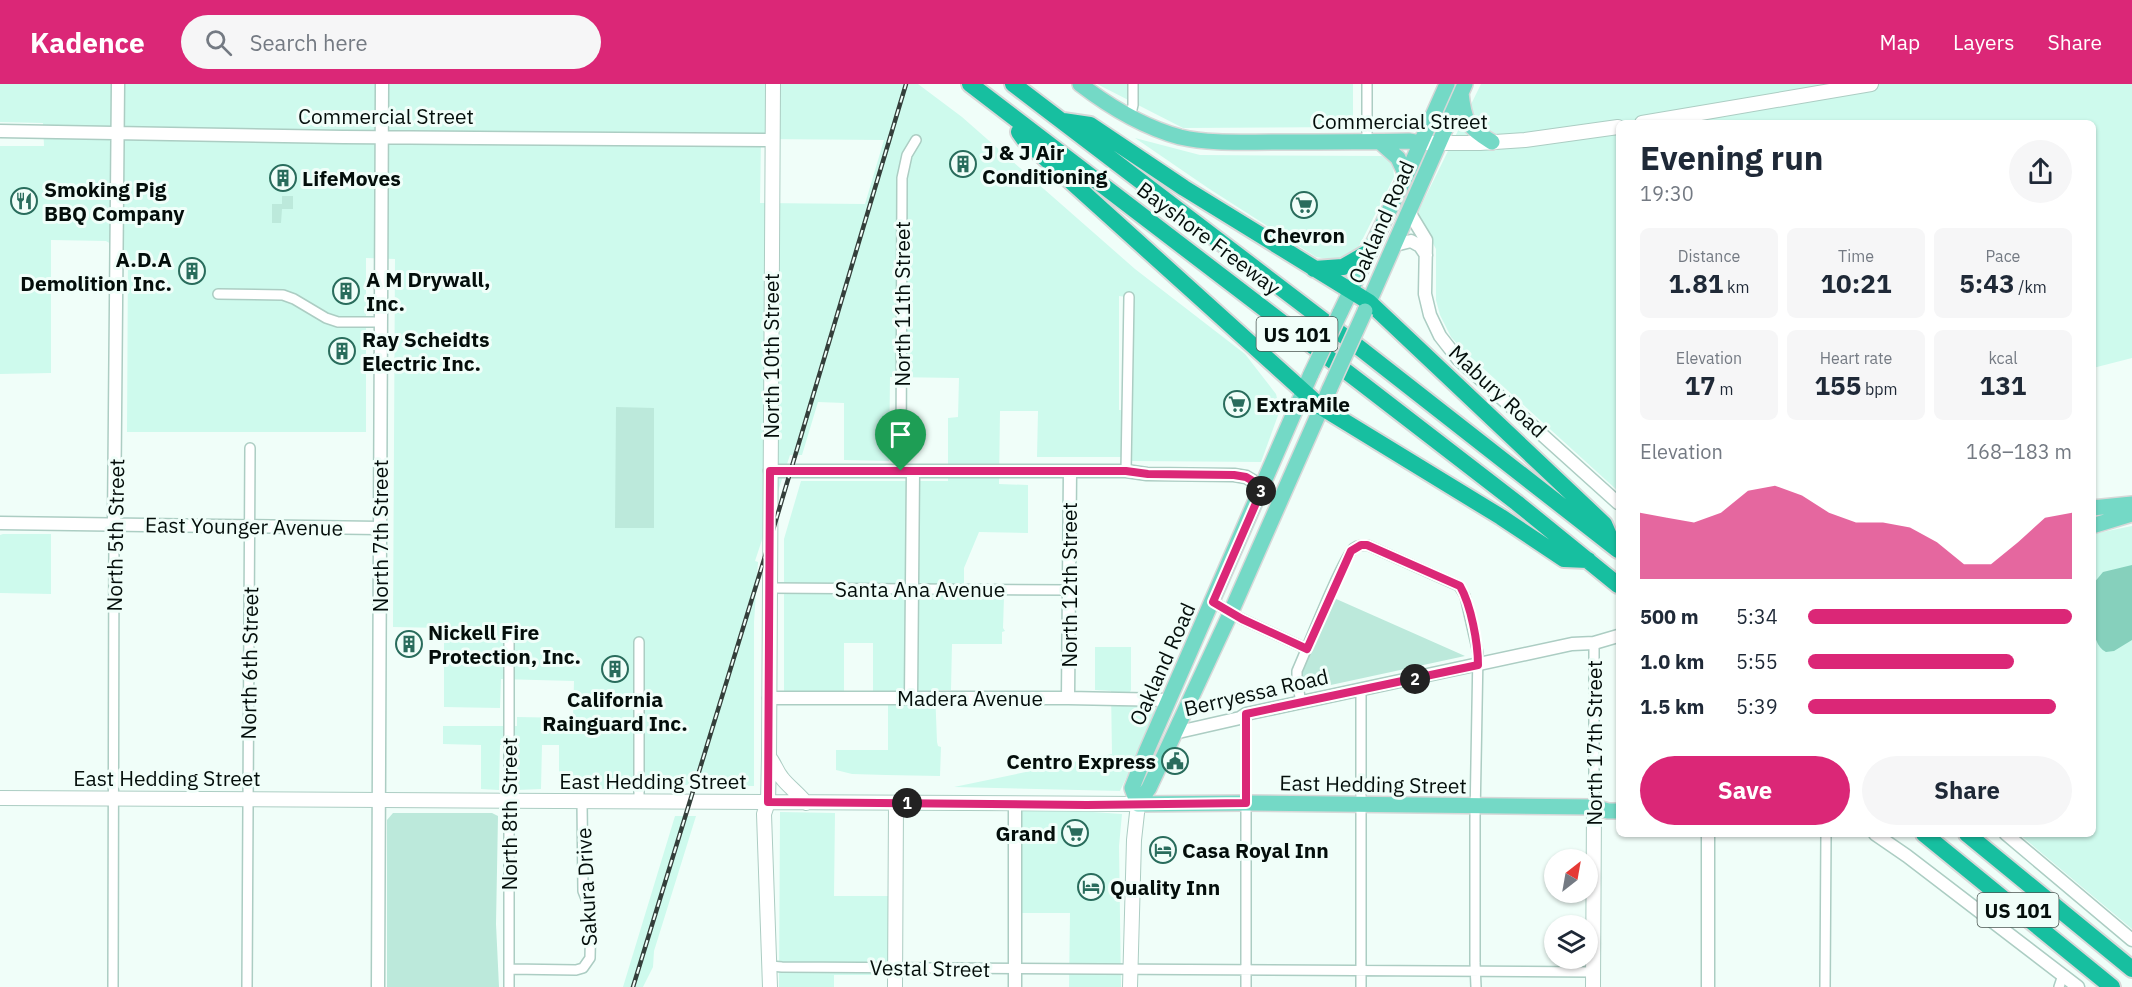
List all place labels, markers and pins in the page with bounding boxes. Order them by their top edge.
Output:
place label: J & J Air Conditioning [982,138,1108,190]
building icon: J & J Air Conditioning [948,149,978,179]
building icon: LifeMoves [268,163,298,193]
place label: LifeMoves [302,164,401,192]
place label: Smoking Pig BBQ Company [44,175,185,227]
restaurant icon: Smoking Pig BBQ Company [9,186,39,216]
supermarket icon: Chevron [1289,190,1319,220]
place label: Chevron [1263,221,1345,249]
place label: A.D.A Demolition Inc. [20,245,172,297]
building icon: A.D.A Demolition Inc. [177,256,207,286]
place label: A M Drywall, Inc. [366,265,491,317]
building icon: A M Drywall, Inc. [331,276,361,306]
place label: Ray Scheidts Electric Inc. [362,325,490,377]
building icon: Ray Scheidts Electric Inc. [327,336,357,366]
supermarket icon: ExtraMile [1222,389,1252,419]
place label: ExtraMile [1256,390,1350,418]
pin [875,409,926,471]
pin: 3 [1246,476,1276,506]
place label: Nickell Fire Protection, Inc. [428,618,581,670]
building icon: Nickell Fire Protection, Inc. [394,629,424,659]
building icon: California Rainguard Inc. [600,654,630,684]
pin: 2 [1400,664,1430,694]
place label: California Rainguard Inc. [542,685,688,737]
public building icon: Centro Express [1160,746,1190,776]
place label: Centro Express [1006,747,1156,775]
pin: 1 [892,788,922,818]
supermarket icon: Grand [1060,818,1090,848]
place label: Grand [995,819,1056,847]
hotel icon: Casa Royal Inn [1148,835,1178,865]
place label: Casa Royal Inn [1182,836,1329,864]
hotel icon: Quality Inn [1076,872,1106,902]
place label: Quality Inn [1110,873,1220,901]

